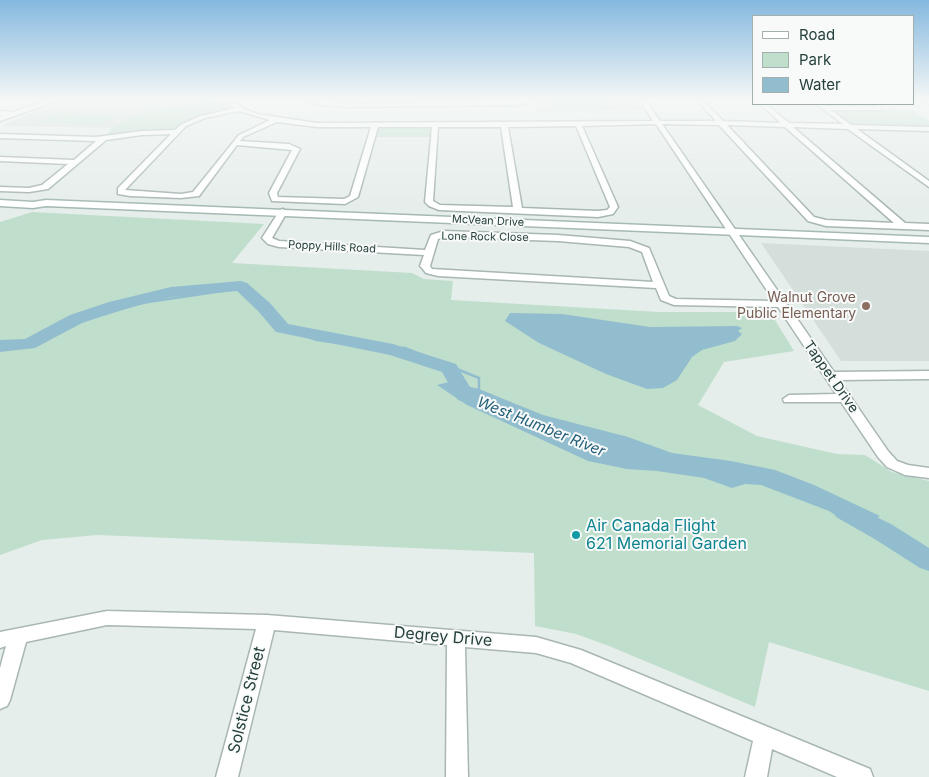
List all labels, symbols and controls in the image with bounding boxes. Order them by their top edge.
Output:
legend [752,15,914,105]
text: Road [799,25,835,44]
text: Park [799,50,831,69]
text: Water [799,75,841,94]
street label: McVean Drive [452,213,524,229]
street label: Lone Rock Close [441,230,529,244]
street label: Poppy Hills Road [288,238,376,256]
place label: Walnut Grove Public Elementary [737,290,856,322]
marker: Walnut Grove Public Elementary [860,300,872,312]
street label: Tappet Drive [800,338,862,416]
water label: West Humber River [474,393,608,461]
place label: Air Canada Flight 621 Memorial Garden [586,516,747,554]
marker: Air Canada Flight 621 Memorial Garden [570,529,582,541]
street label: Degrey Drive [393,623,493,651]
street label: Solstice Street [224,645,270,755]

